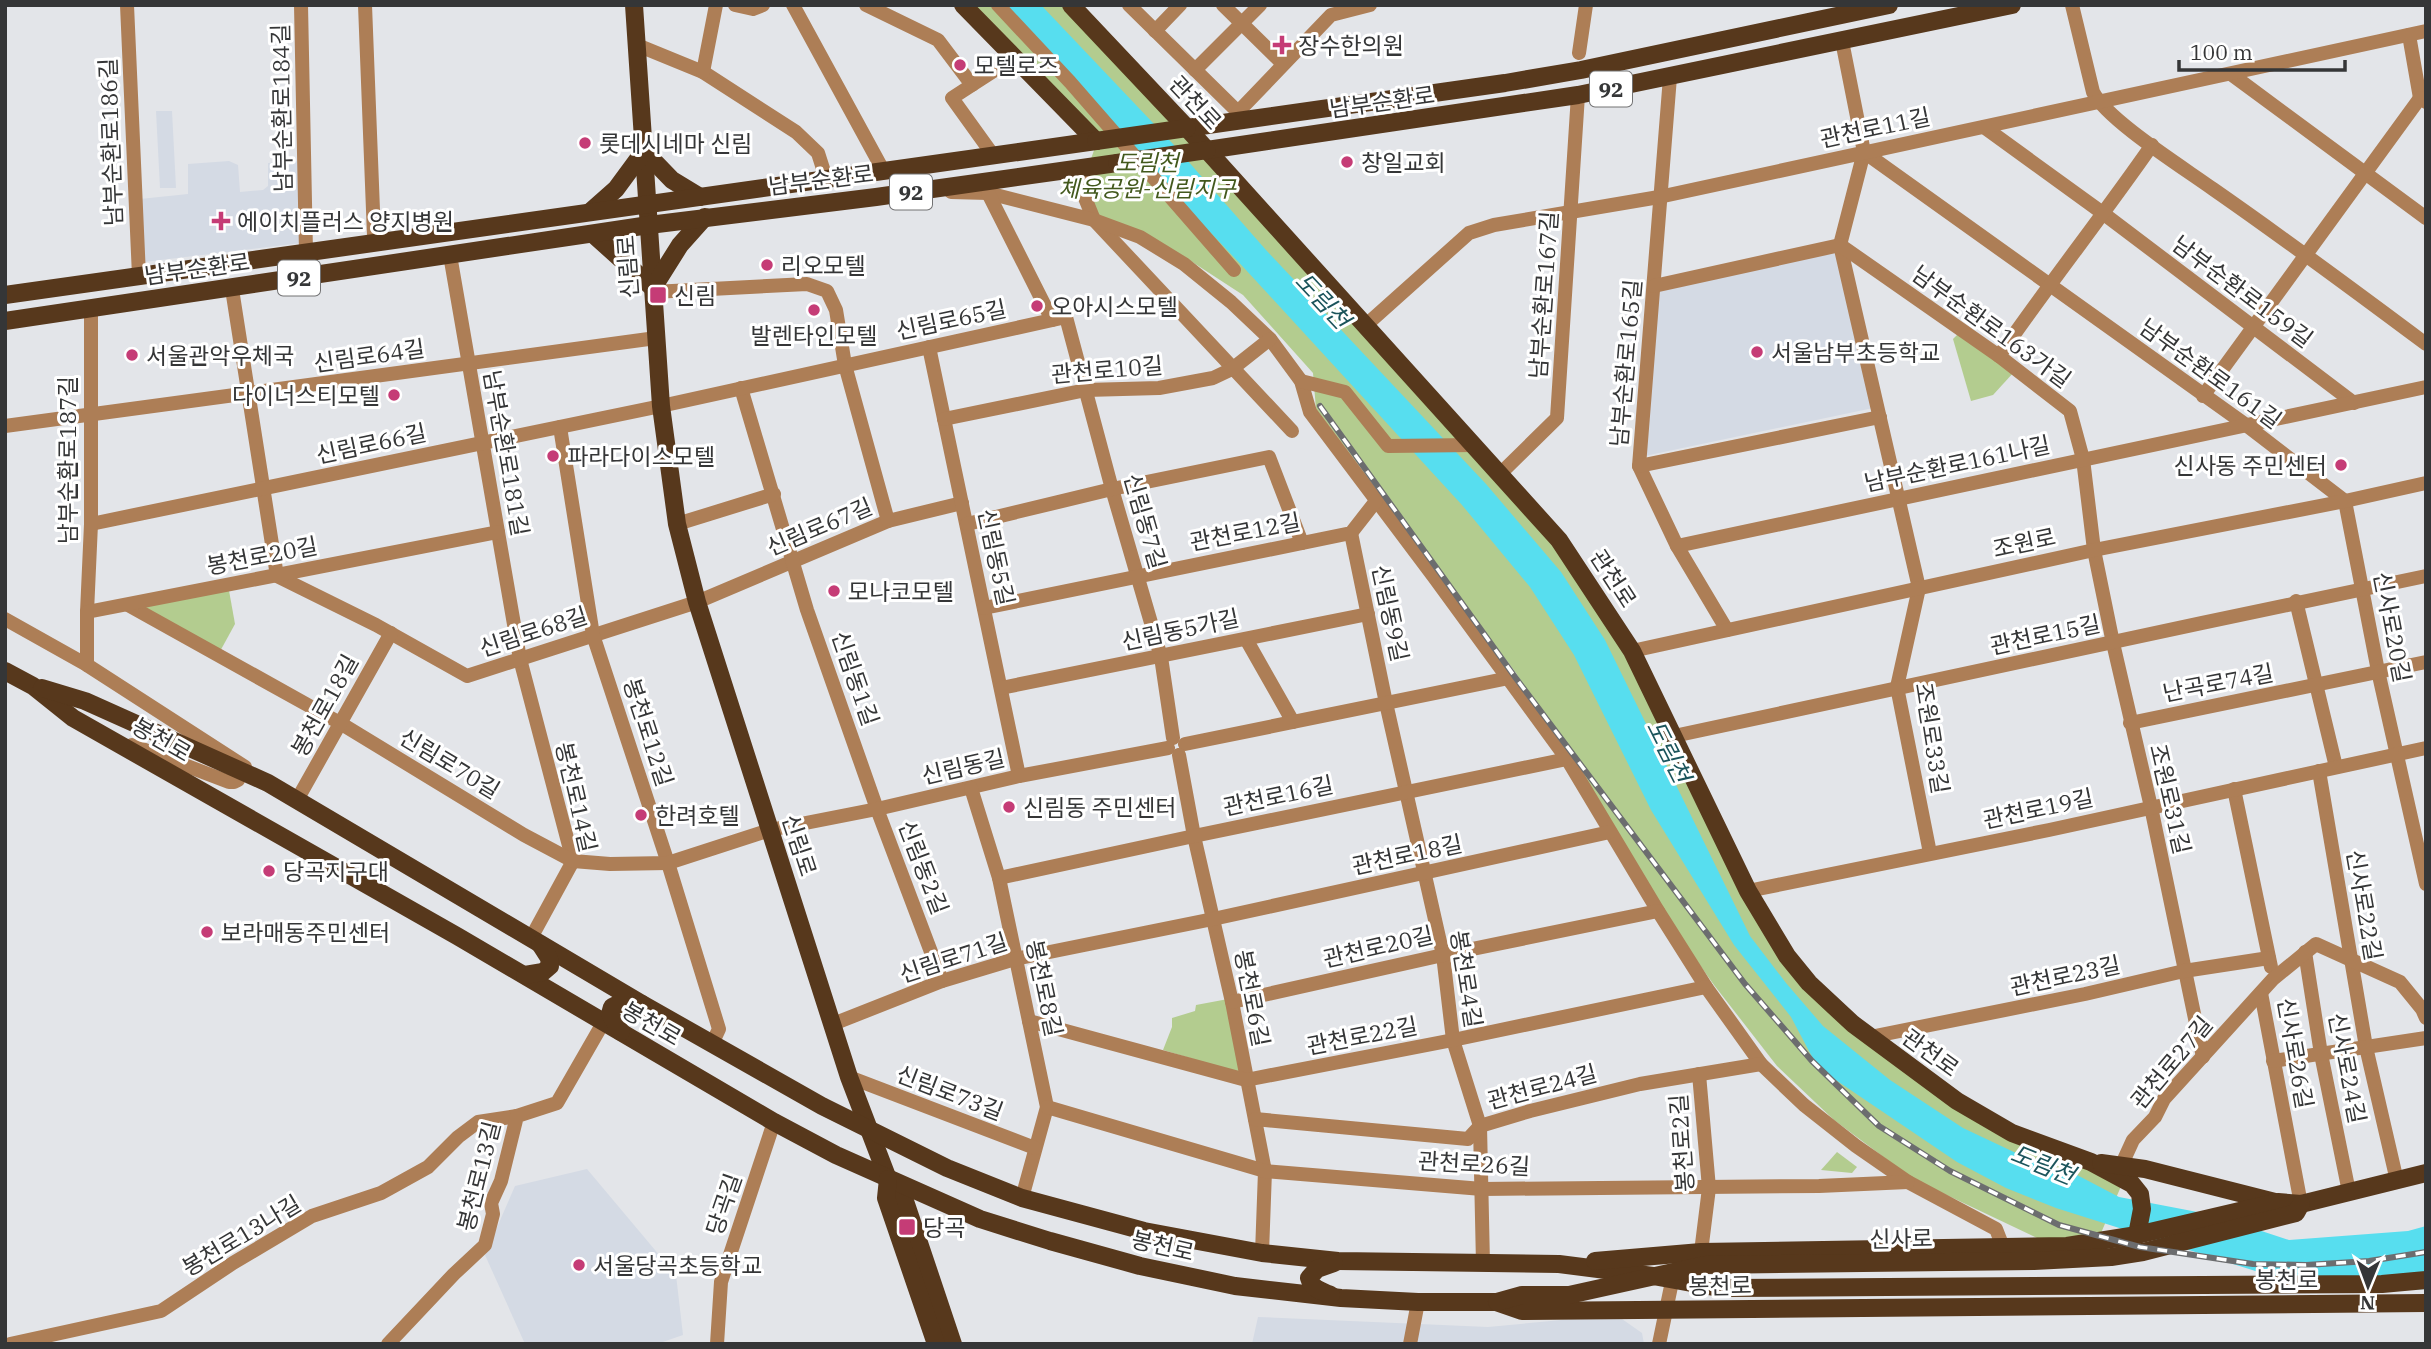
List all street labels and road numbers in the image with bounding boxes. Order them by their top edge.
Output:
street label: 남부순환로184길 [265,24,297,192]
street label: 남부순환로186길 [92,57,128,227]
street label: 관천로 [1163,69,1229,135]
road number: 92 [1590,72,1632,106]
street label: 남부순환로 [1328,79,1436,123]
street label: 관천로11길 [1817,101,1933,153]
street label: 남부순환로 [767,158,875,200]
road number: 92 [890,174,932,210]
street label: 남부순환로167길 [1522,210,1564,380]
street label: 남부순환로159길 [2167,228,2319,354]
street label: 신림로 [610,234,644,300]
street label: 남부순환로 [143,246,251,290]
street label: 남부순환로163가길 [1907,258,2077,394]
road number: 92 [278,260,320,296]
street label: 남부순환로165길 [1603,278,1647,448]
street label: 신림로65길 [893,293,1009,345]
street label: 남부순환로161길 [2134,311,2288,435]
street label: 신림로64길 [311,332,427,378]
street label: 관천로10길 [1050,349,1164,389]
street label: 남부순환로181길 [478,367,536,539]
street label: 남부순환로187길 [52,376,82,544]
street label: 신림로66길 [313,417,429,469]
street label: 남부순환로161나길 [1861,429,2053,497]
street label: 신림동7길 [1118,470,1174,572]
street label: 신림로67길 [761,490,877,562]
street label: 신림동5길 [972,506,1022,608]
street label: 관천로12길 [1187,506,1303,556]
street label: 조원로 [1990,521,2058,563]
street label: 봉천로20길 [204,530,320,580]
street label: 관천로 [1584,543,1644,613]
street label: 신림동9길 [1366,562,1416,664]
street label: 신사로20길 [2368,569,2418,685]
street label: 신림로68길 [475,599,591,663]
street label: 신림동5가길 [1118,602,1242,656]
street label: 관천로15길 [1987,608,2103,660]
street label: 신림동1길 [826,627,886,729]
street label: 봉천로18길 [284,649,364,761]
street label: 난곡로74길 [2160,657,2276,707]
street label: 봉천로12길 [617,674,681,790]
street label: 조원로33길 [1909,680,1957,796]
street label: 봉천로 [127,710,197,768]
street label: 신림로70길 [394,721,506,805]
street label: 봉천로14길 [550,739,604,855]
street label: 조원로31길 [2144,741,2198,857]
street label: 신림동길 [918,742,1008,790]
street label: 관천로16길 [1220,769,1336,821]
street label: 관천로19길 [1980,782,2096,834]
street label: 신림로 [776,810,824,880]
street label: 신림동2길 [892,816,956,918]
street label: 관천로18길 [1349,828,1465,880]
street label: 신사로22길 [2340,847,2390,963]
street label: 관천로20길 [1320,919,1436,973]
street label: 신림로71길 [895,925,1011,989]
street label: 봉천로4길 [1444,928,1490,1030]
street label: 봉천로8길 [1020,937,1070,1039]
street label: 봉천로6길 [1229,947,1277,1049]
street label: 관천로23길 [2007,949,2123,1001]
street label: 봉천로 [617,994,687,1052]
street label: 신사로26길 [2271,995,2321,1111]
street label: 관천로27길 [2123,1009,2219,1115]
street label: 관천로22길 [1304,1010,1420,1060]
street label: 신사로24길 [2323,1010,2373,1126]
street label: 관천로 [1897,1021,1965,1083]
street label: 관천로24길 [1484,1057,1600,1115]
street label: 신림로73길 [892,1058,1008,1126]
street label: 봉천로2길 [1663,1093,1699,1193]
street label: 봉천로13길 [450,1118,506,1234]
street label: 관천로26길 [1417,1145,1531,1181]
street label: 당곡길 [698,1169,748,1239]
street label: 봉천로13나길 [176,1188,306,1282]
street label: 신사로 [1869,1222,1933,1254]
street label: 봉천로 [1129,1223,1197,1267]
street label: 봉천로 [2255,1264,2319,1294]
street label: 봉천로 [1688,1269,1752,1301]

